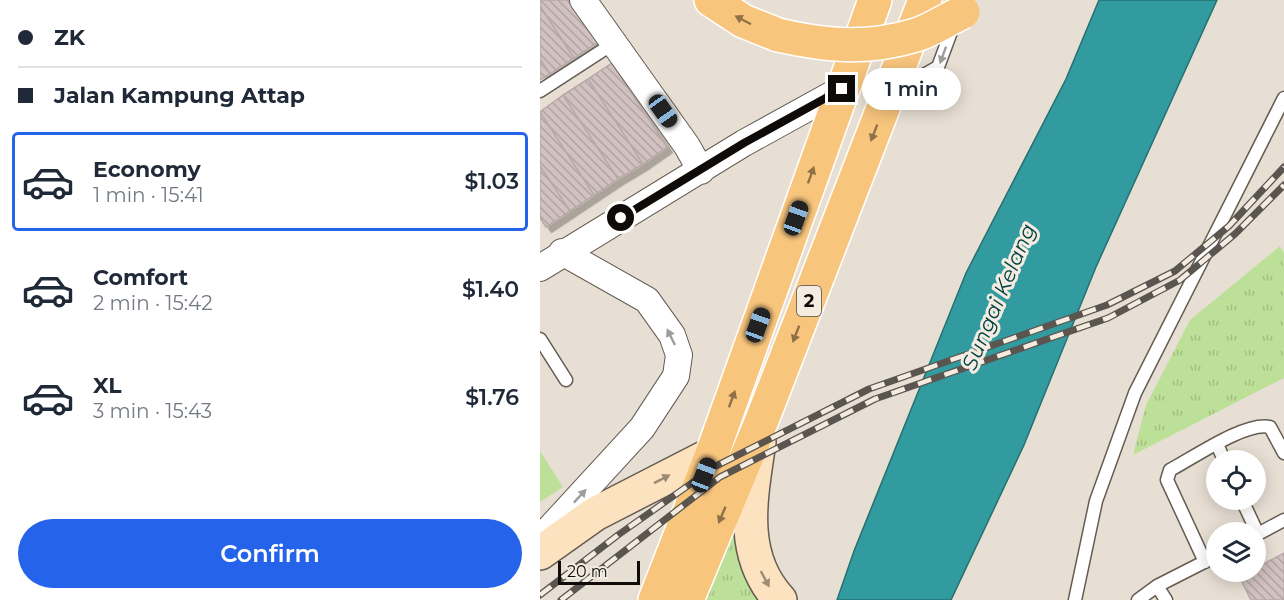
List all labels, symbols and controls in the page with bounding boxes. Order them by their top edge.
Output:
one-way arrow [735,15,752,25]
text: ZK [54,24,85,51]
one-way arrow [937,46,947,64]
callout: 1 min [863,68,962,110]
route end [828,75,855,102]
text: 1 min [885,77,938,101]
text: Jalan Kampung Attap [54,82,305,109]
car [645,91,681,131]
one-way arrow [869,125,879,143]
icon: car [21,155,75,209]
text: Economy [93,156,201,183]
one-way arrow [807,166,817,184]
text: $1.03 [465,168,519,195]
text: 1 min · 15:41 [93,183,204,207]
car [781,198,811,238]
route start [607,204,634,231]
water label: Sungai Kelang [956,220,1041,374]
icon: car [21,263,75,317]
text: Comfort [93,264,188,291]
text: $1.40 [462,276,519,303]
road number: 2 [797,286,821,316]
text: 2 min · 15:42 [93,291,213,315]
car [743,305,773,345]
one-way arrow [790,326,800,344]
one-way arrow [667,328,677,346]
icon: car [21,371,75,425]
text: XL [93,372,122,399]
text: $1.76 [465,384,519,411]
one-way arrow [727,389,737,407]
text: 3 min · 15:43 [93,399,212,423]
map controls [1206,450,1266,582]
button: locate [1206,450,1266,510]
car [689,455,719,495]
one-way arrow [653,475,670,484]
one-way arrow [573,488,587,503]
one-way arrow [717,506,726,524]
button: Confirm [18,519,522,588]
button: layers [1206,522,1266,582]
scale bar [558,558,640,586]
text: 20 m [567,562,608,581]
one-way arrow [760,571,770,588]

